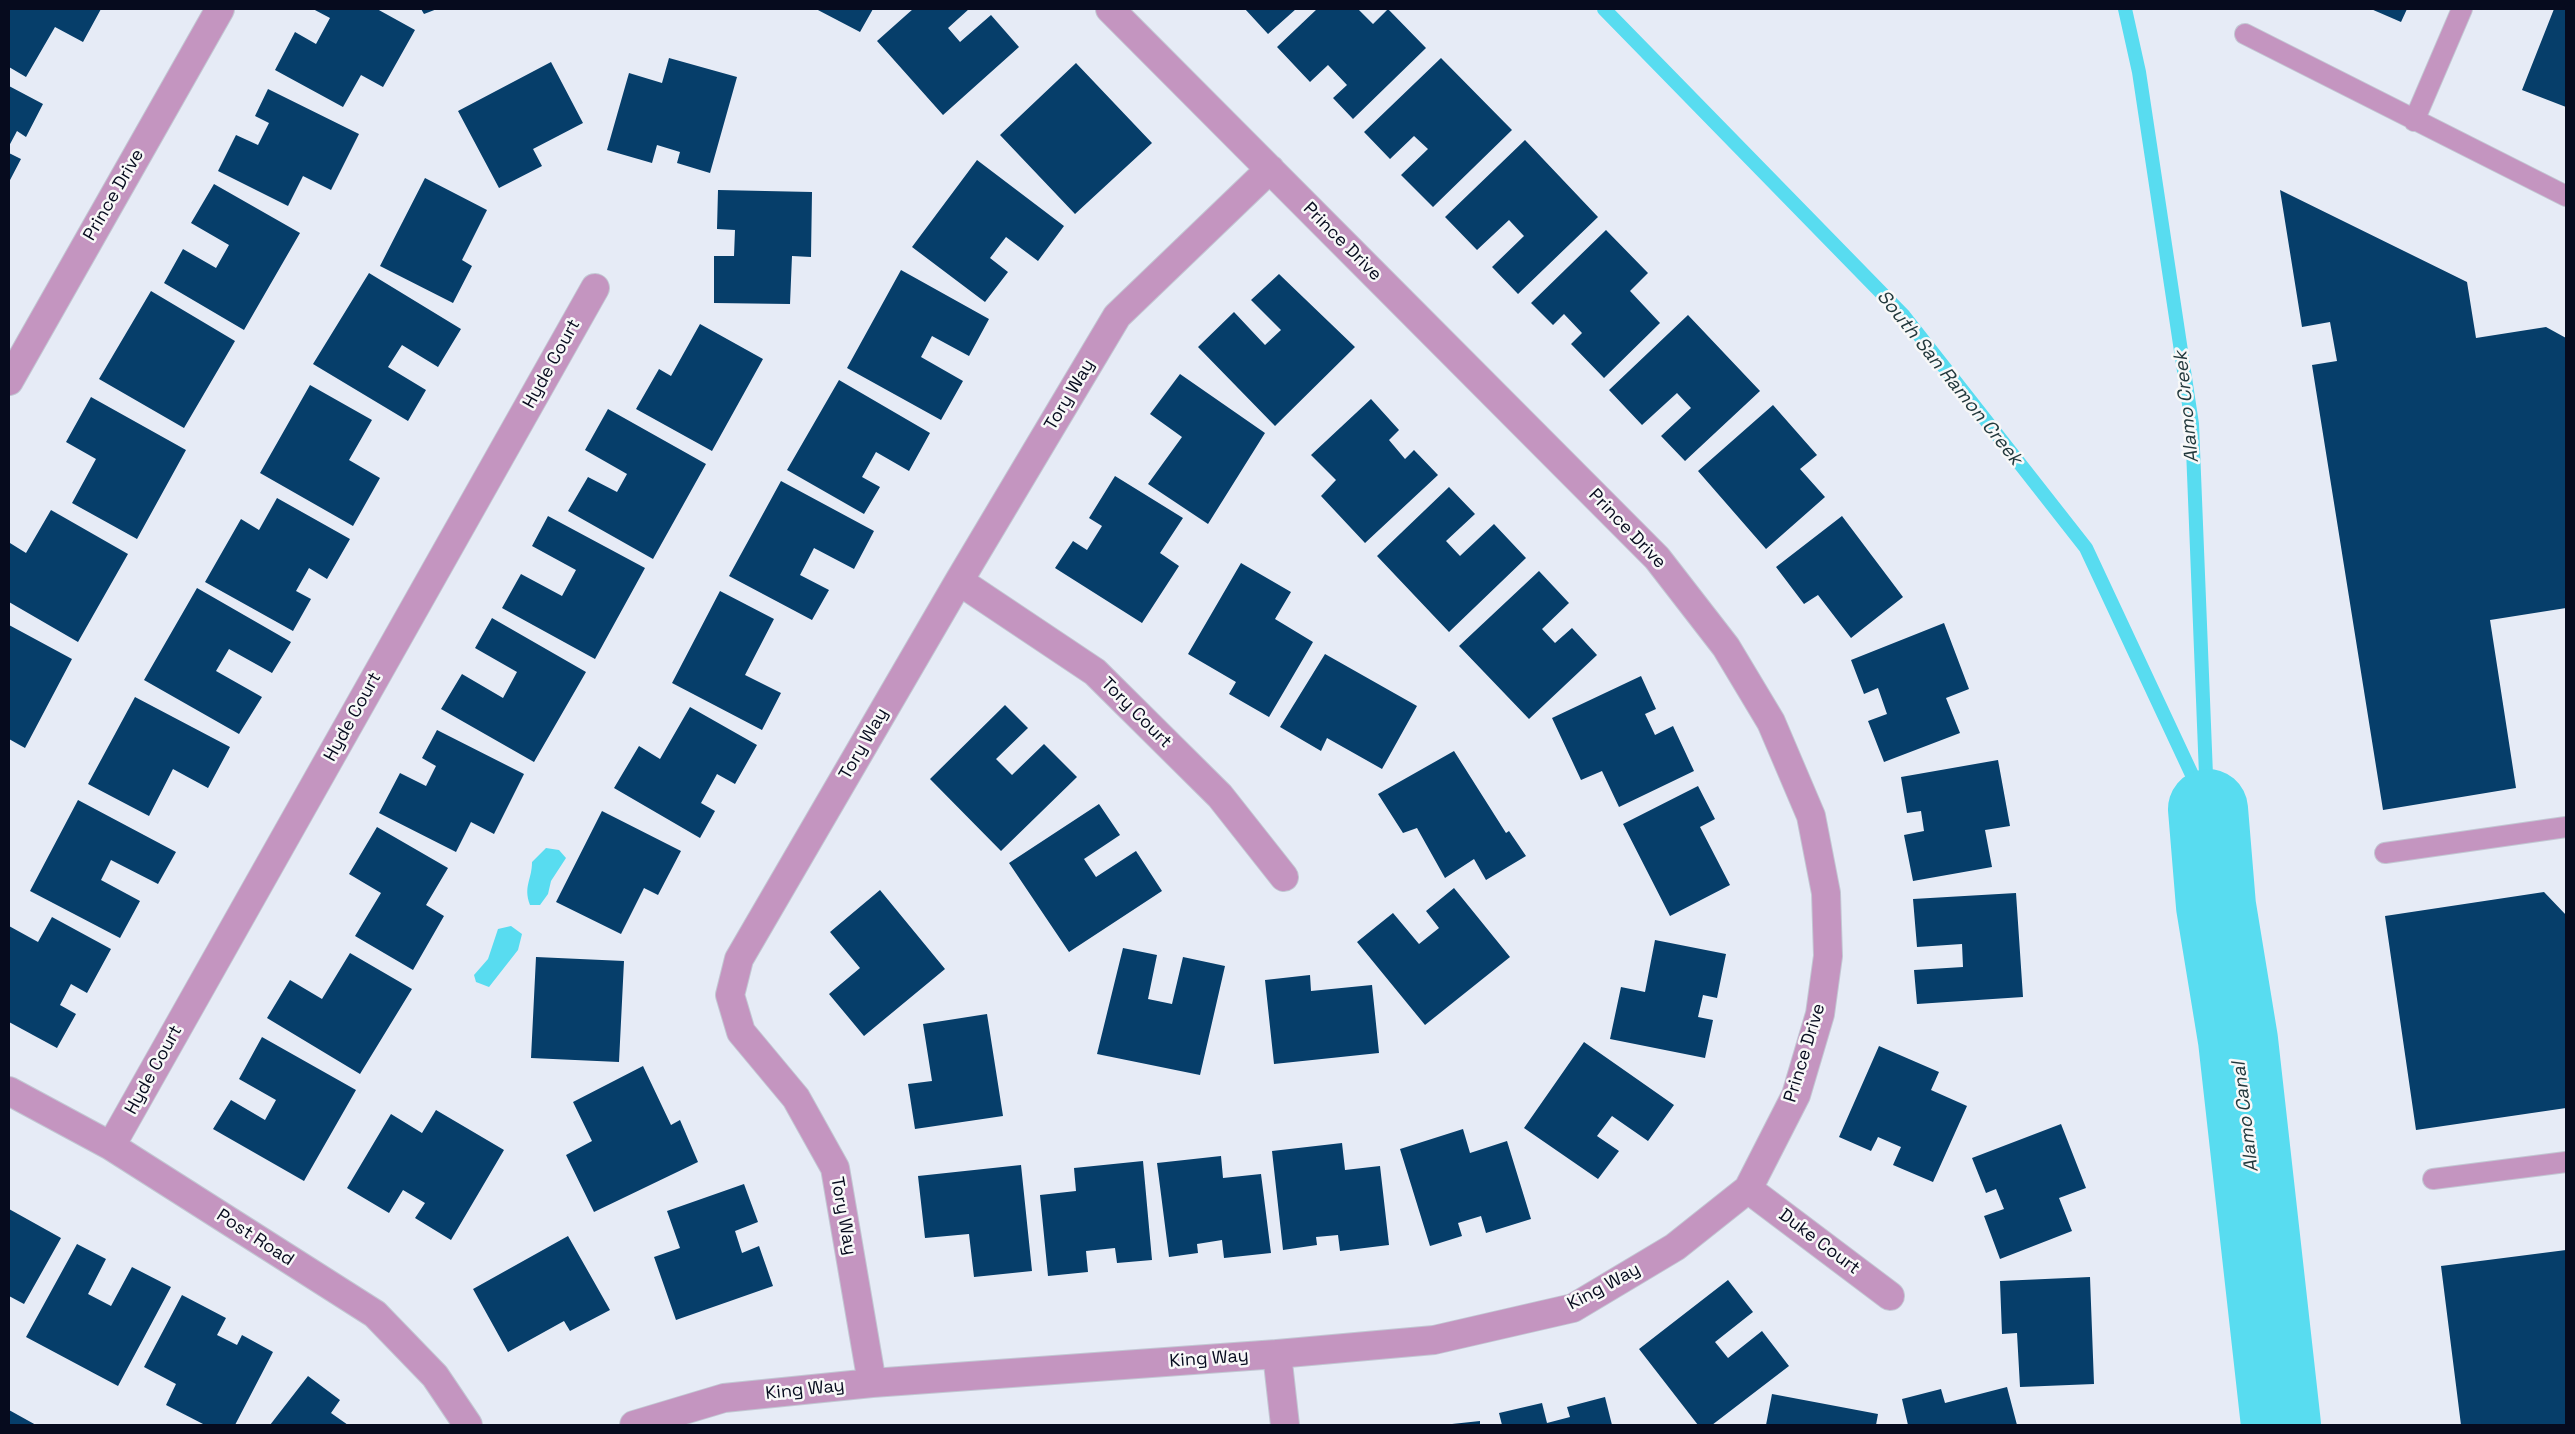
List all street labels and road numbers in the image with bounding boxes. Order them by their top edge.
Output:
street label: Prince Drive [79,145,149,245]
street label: Prince Drive [1298,198,1386,286]
street label: Hyde Court [519,316,585,412]
street label: Tory Way [1040,356,1100,434]
street label: Prince Drive [1584,485,1670,573]
street label: Hyde Court [320,669,386,765]
street label: Tory Court [1096,673,1176,753]
street label: Tory Way [835,704,893,784]
street label: Prince Drive [1780,1001,1830,1105]
street label: Hyde Court [121,1022,187,1118]
street label: Tory Way [826,1175,860,1257]
street label: Duke Court [1774,1204,1864,1280]
street label: Post Road [212,1205,298,1271]
street label: King Way [1564,1259,1644,1315]
street label: King Way [1169,1345,1249,1373]
street label: King Way [764,1375,846,1405]

